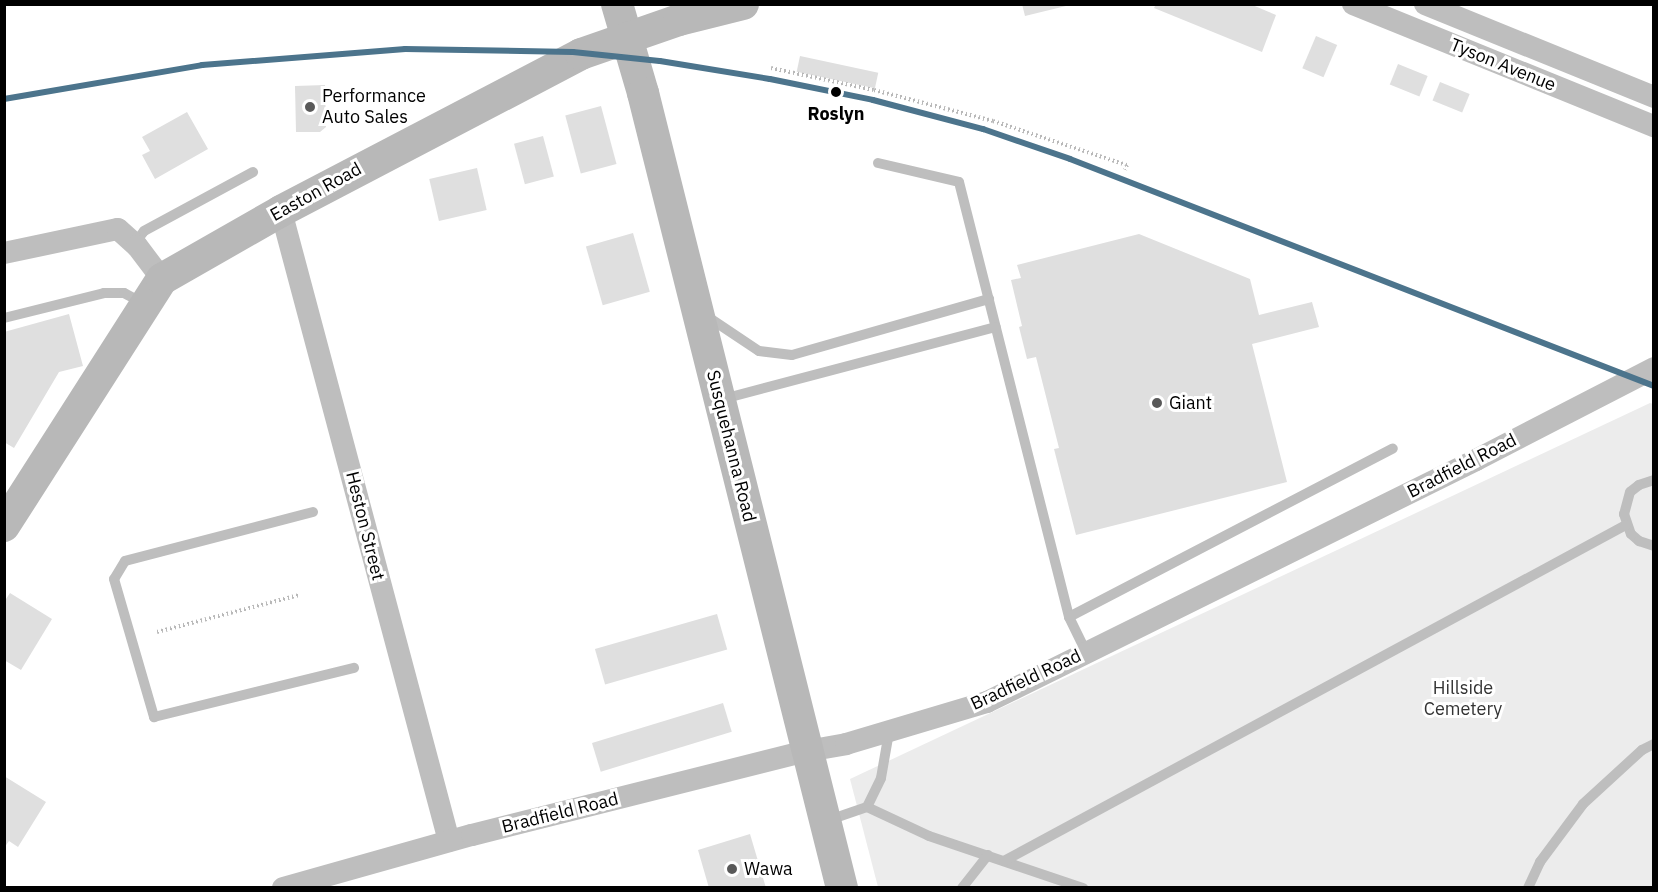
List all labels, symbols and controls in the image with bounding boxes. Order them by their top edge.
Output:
street label: Tyson Avenue [1447,34,1559,96]
marker: Roslyn [827,83,845,101]
place label: Performance Auto Sales [322,86,426,128]
marker: Performance Auto Sales [303,100,317,114]
place label: Roslyn [808,103,864,125]
street label: Easton Road [267,158,365,226]
street label: Susquehanna Road [702,368,760,524]
place label: Giant [1169,392,1212,414]
marker: Giant [1150,396,1164,410]
street label: Bradfield Road [1404,429,1520,503]
street label: Heston Street [341,469,389,583]
street label: Bradfield Road [967,645,1085,715]
park label: Hillside Cemetery [1424,678,1502,720]
street label: Bradfield Road [499,788,621,838]
place label: Wawa [744,858,793,880]
marker: Wawa [725,862,739,876]

